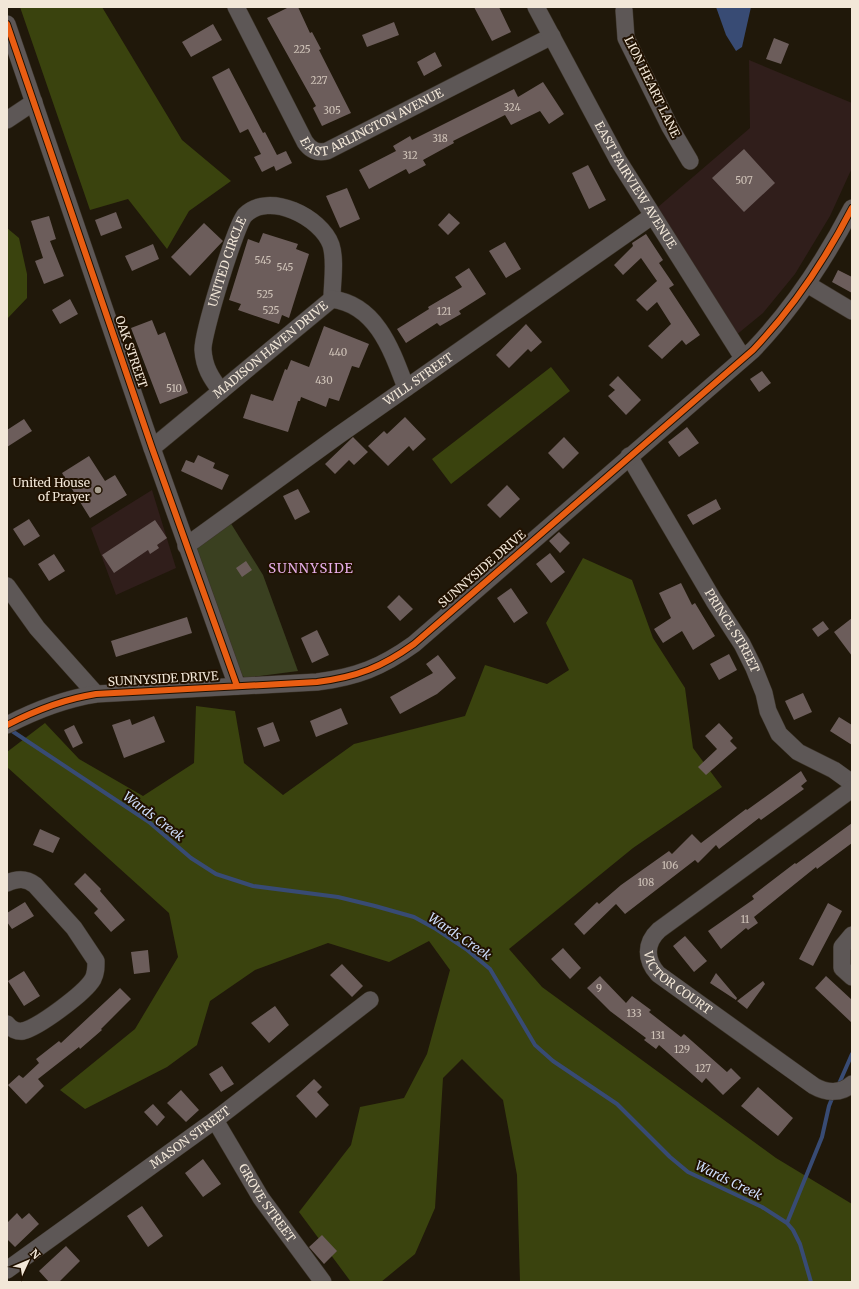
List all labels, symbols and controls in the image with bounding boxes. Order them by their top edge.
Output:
street label: LION HEART LANE [621,34,684,140]
house number: 225 [293,43,311,56]
house number: 227 [310,74,328,87]
street label: EAST ARLINGTON AVENUE [297,85,446,159]
house number: 324 [503,101,521,114]
house number: 305 [323,104,341,117]
street label: EAST FAIRVIEW AVENUE [592,119,680,252]
house number: 318 [432,132,448,145]
house number: 312 [402,149,418,162]
house number: 507 [735,174,753,187]
street label: UNITED CIRCLE [205,214,249,309]
house number: 545 [255,254,272,267]
house number: 545 [277,261,294,274]
house number: 525 [257,288,274,301]
street label: MADISON HAVEN DRIVE [210,297,331,401]
house number: 525 [263,304,280,317]
house number: 121 [437,305,452,318]
street label: OAK STREET [112,314,151,391]
house number: 440 [329,346,347,359]
street label: WILL STREET [380,349,456,409]
house number: 430 [315,374,333,387]
house number: 510 [166,382,182,395]
place label: United House of Prayer [13,475,91,504]
marker: United House of Prayer [93,485,103,495]
street label: SUNNYSIDE DRIVE [435,526,529,611]
district label: SUNNYSIDE [268,560,354,577]
street label: PRINCE STREET [702,586,763,675]
street label: SUNNYSIDE DRIVE [107,668,219,689]
water label: Wards Creek [120,788,188,845]
house number: 106 [662,859,678,872]
house number: 108 [638,876,654,889]
water label: Wards Creek [425,909,495,964]
house number: 11 [741,913,750,926]
street label: VICTOR COURT [641,949,716,1018]
house number: 9 [596,982,602,995]
house number: 133 [626,1007,642,1020]
house number: 131 [651,1029,665,1042]
house number: 129 [674,1043,690,1056]
house number: 127 [695,1062,711,1075]
street label: MASON STREET [147,1103,234,1172]
water label: Wards Creek [692,1157,765,1204]
street label: GROVE STREET [236,1161,299,1245]
north arrow [8,1241,48,1281]
text: N [27,1246,43,1262]

